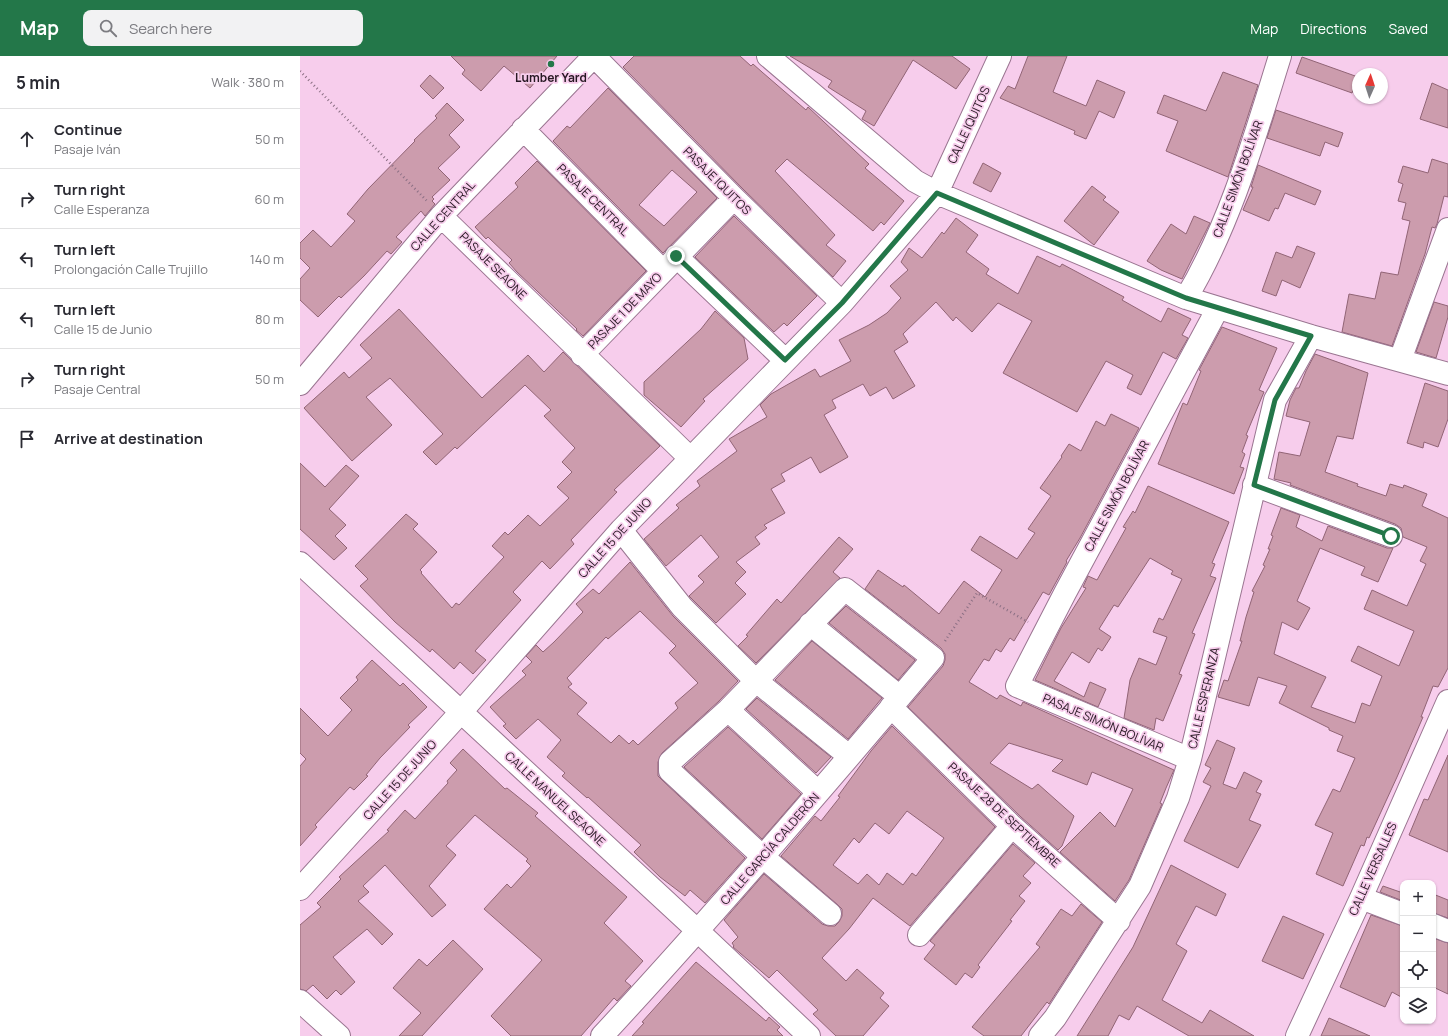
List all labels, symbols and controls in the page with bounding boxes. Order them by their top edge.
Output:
search box [83,10,363,46]
text: Map [20,15,59,41]
icon: search [97,17,119,39]
text: Search here [129,18,212,39]
text: Map [1250,19,1278,38]
text: Directions [1300,19,1367,38]
text: Saved [1389,19,1428,38]
marker: Lumber Yard [546,59,556,69]
north arrow [1352,68,1388,104]
place label: Lumber Yard [515,69,587,86]
text: 5 min [16,71,60,94]
text: Walk · 380 m [211,73,284,91]
street label: CALLE IQUITOS [943,83,994,166]
street label: CALLE SIMÓN BOLÍVAR [1208,117,1267,240]
text: Continue [54,119,122,140]
icon: ahead [16,128,38,150]
text: 50 m [255,130,284,148]
text: Pasaje Iván [54,140,120,158]
street label: PASAJE IQUITOS [680,143,755,218]
street label: PASAJE CENTRAL [553,160,633,240]
street label: CALLE CENTRAL [406,177,479,255]
text: Turn right [54,179,125,200]
icon: right [16,188,38,210]
text: 60 m [254,190,284,208]
text: Calle Esperanza [54,200,149,218]
street label: PASAJE SEAONE [456,228,531,303]
text: Turn left [54,239,116,260]
route end [667,247,685,265]
icon: left [16,248,38,270]
text: 140 m [250,250,284,268]
text: Prolongación Calle Trujillo [54,260,208,278]
street label: PASAJE 1 DE MAYO [584,269,666,353]
text: Turn left [54,299,116,320]
icon: left [16,308,38,330]
text: 80 m [255,310,284,328]
text: Calle 15 de Junio [54,320,152,338]
text: Turn right [54,359,125,380]
icon: right [16,368,38,390]
text: 50 m [255,370,284,388]
text: Pasaje Central [54,380,141,398]
icon: arrive [16,428,38,450]
text: Arrive at destination [54,428,203,449]
street label: CALLE SIMÓN BOLÍVAR [1080,437,1153,554]
street label: CALLE 15 DE JUNIO [574,494,655,581]
route start [1382,527,1400,545]
street label: CALLE ESPERANZA [1184,645,1224,750]
street label: PASAJE SIMÓN BOLÍVAR [1040,689,1167,756]
street label: CALLE 15 DE JUNIO [359,736,440,823]
street label: CALLE MANUEL SEAONE [501,747,609,850]
street label: PASAJE 28 DE SEPTIEMBRE [945,758,1064,871]
street label: CALLE GARCÍA CALDERÓN [716,789,823,908]
street label: CALLE VERSALLES [1344,820,1401,918]
map controls [1400,880,1436,1024]
button: + [1400,880,1436,916]
button: − [1400,916,1436,952]
button: locate [1400,952,1436,988]
button: layers [1400,988,1436,1024]

